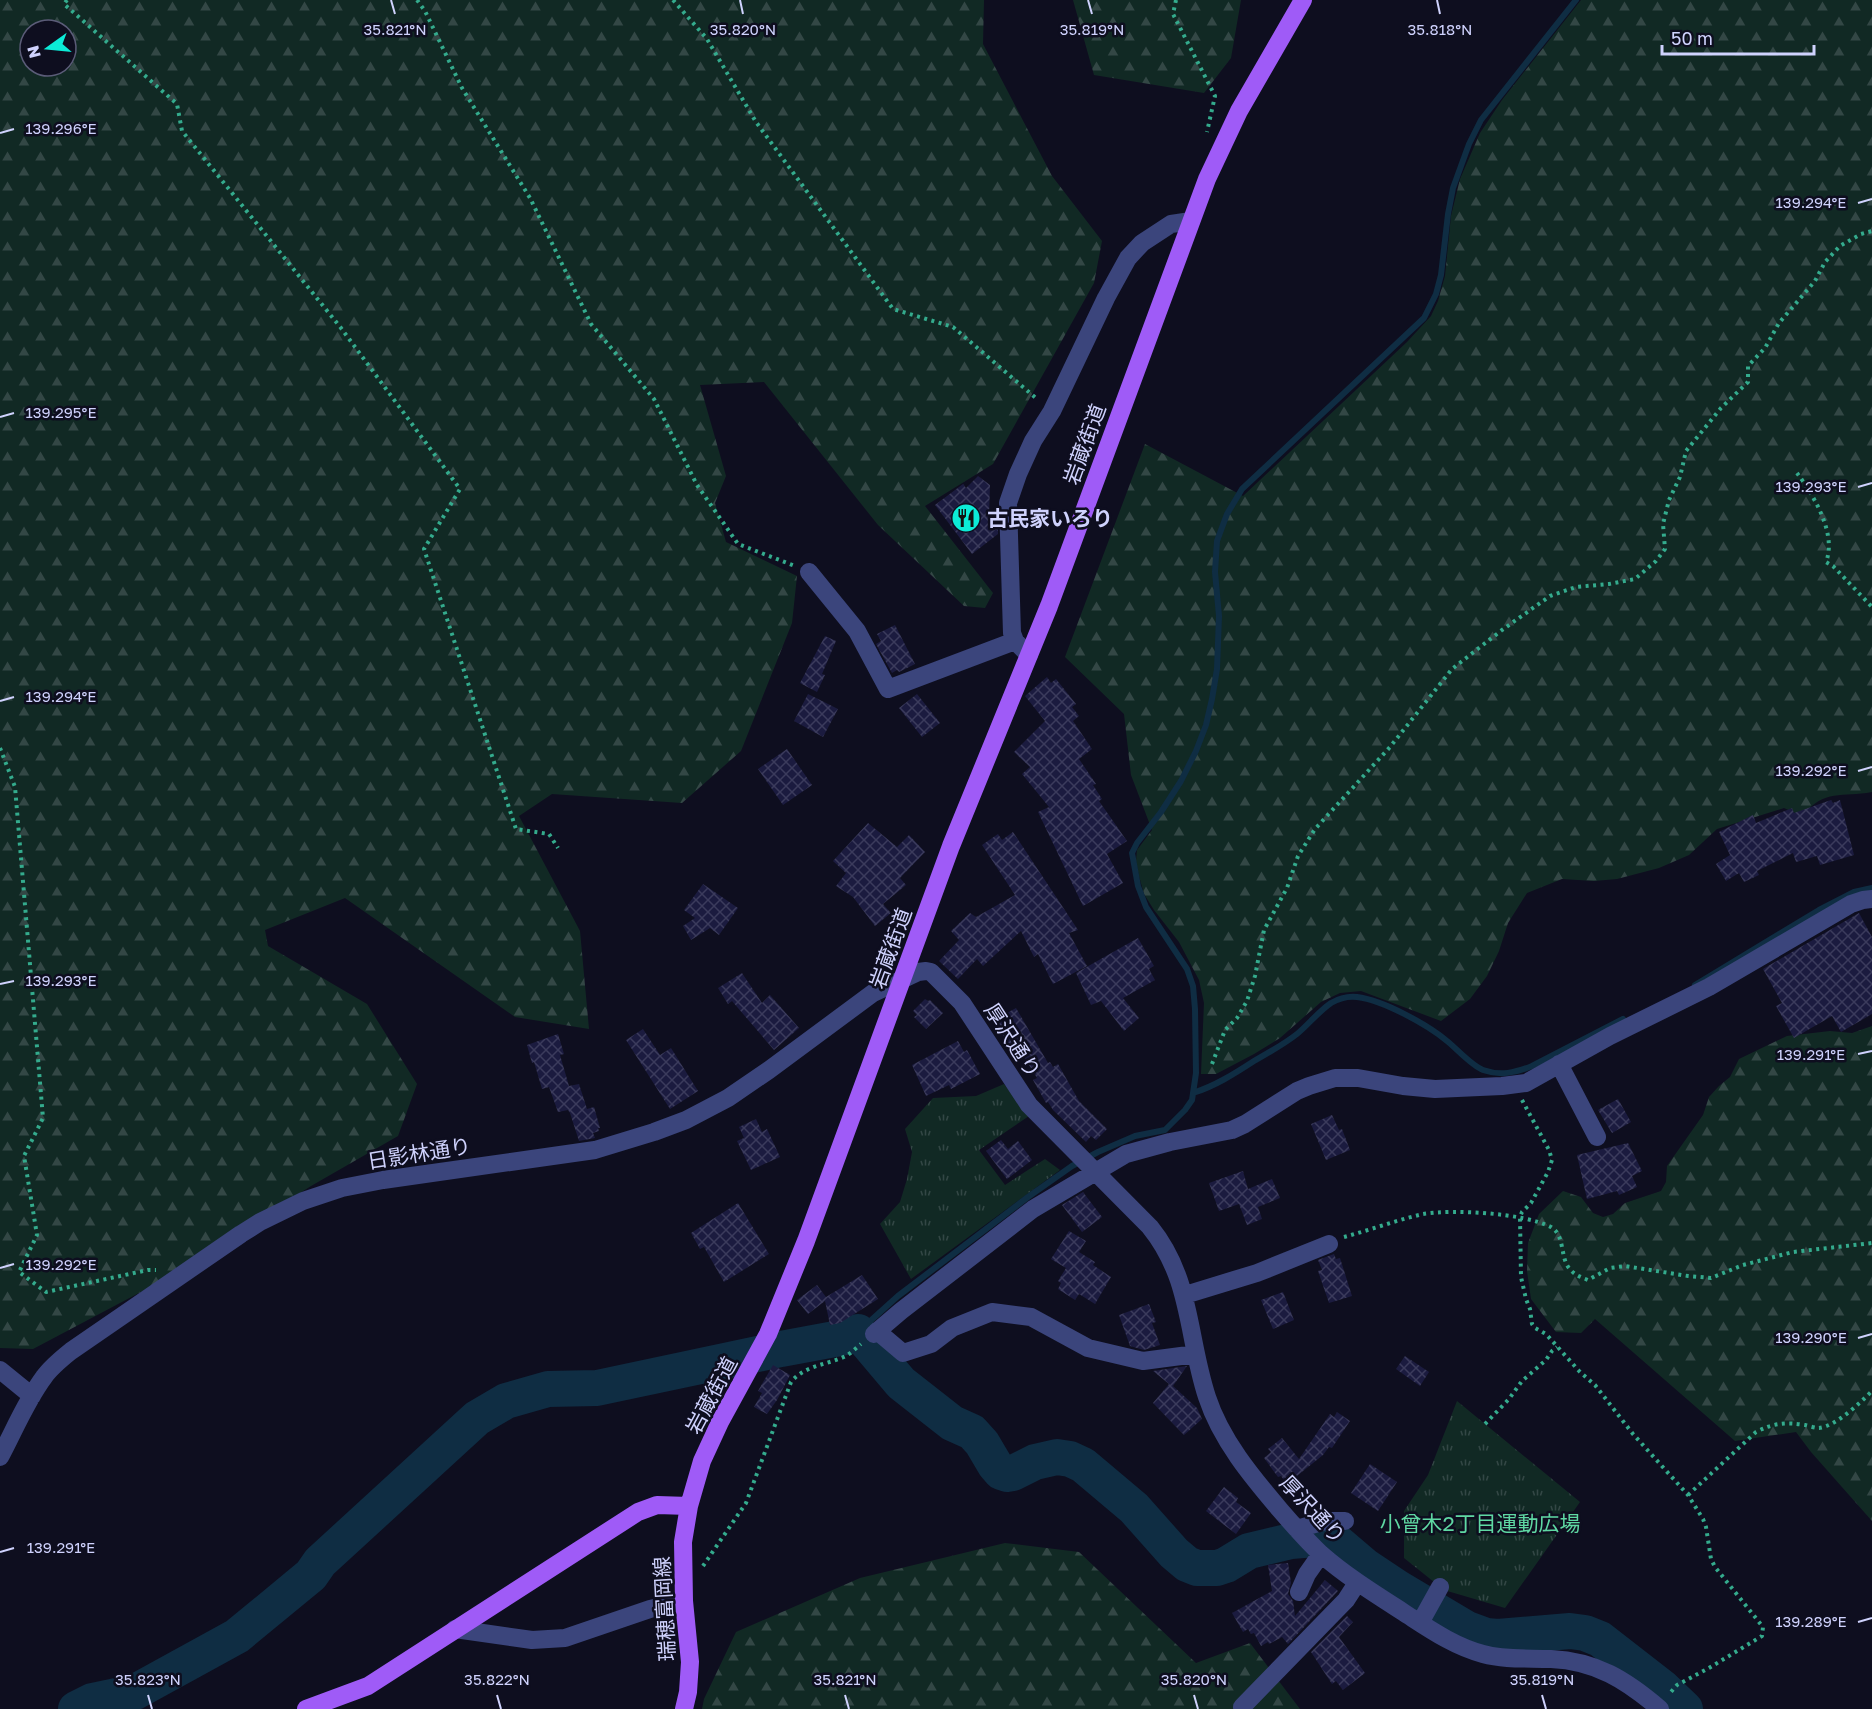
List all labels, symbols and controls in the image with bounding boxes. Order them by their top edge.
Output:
north arrow [18,18,78,78]
scale bar [1662,18,1814,56]
text: 35.821°N [363,20,427,38]
text: 35.820°N [710,20,776,38]
text: 35.819°N [1060,20,1124,38]
text: 35.818°N [1408,20,1472,38]
text: 50 m [1671,27,1713,49]
text: N [22,43,45,60]
text: 139.296°E [25,119,97,137]
text: 139.294°E [1776,193,1846,211]
street label: 岩蔵街道 [1057,400,1111,488]
text: 139.295°E [25,403,97,421]
text: 139.293°E [1775,477,1847,495]
restaurant icon: 古民家いろり [950,502,982,534]
place label: 古民家いろり [987,505,1113,531]
text: 139.294°E [26,687,96,705]
text: 139.292°E [1775,761,1847,779]
street label: 岩蔵街道 [863,904,917,992]
text: 139.293°E [25,971,97,989]
street label: 厚沢通り [979,998,1047,1082]
text: 139.291°E [1777,1045,1845,1063]
street label: 日影林通り [365,1132,473,1174]
text: 139.292°E [25,1255,97,1273]
text: 139.290°E [1775,1328,1847,1346]
street label: 岩蔵街道 [680,1352,742,1438]
street label: 厚沢通り [1275,1469,1351,1549]
park label: 小曾木2丁目運動広場 [1379,1510,1581,1536]
text: 139.291°E [27,1538,95,1556]
street label: 瑞穂富岡線 [648,1556,680,1662]
text: 139.289°E [1775,1612,1847,1630]
text: 35.823°N [115,1670,181,1688]
text: 35.822°N [464,1670,530,1688]
text: 35.821°N [813,1670,877,1688]
text: 35.820°N [1161,1670,1227,1688]
text: 35.819°N [1510,1670,1574,1688]

